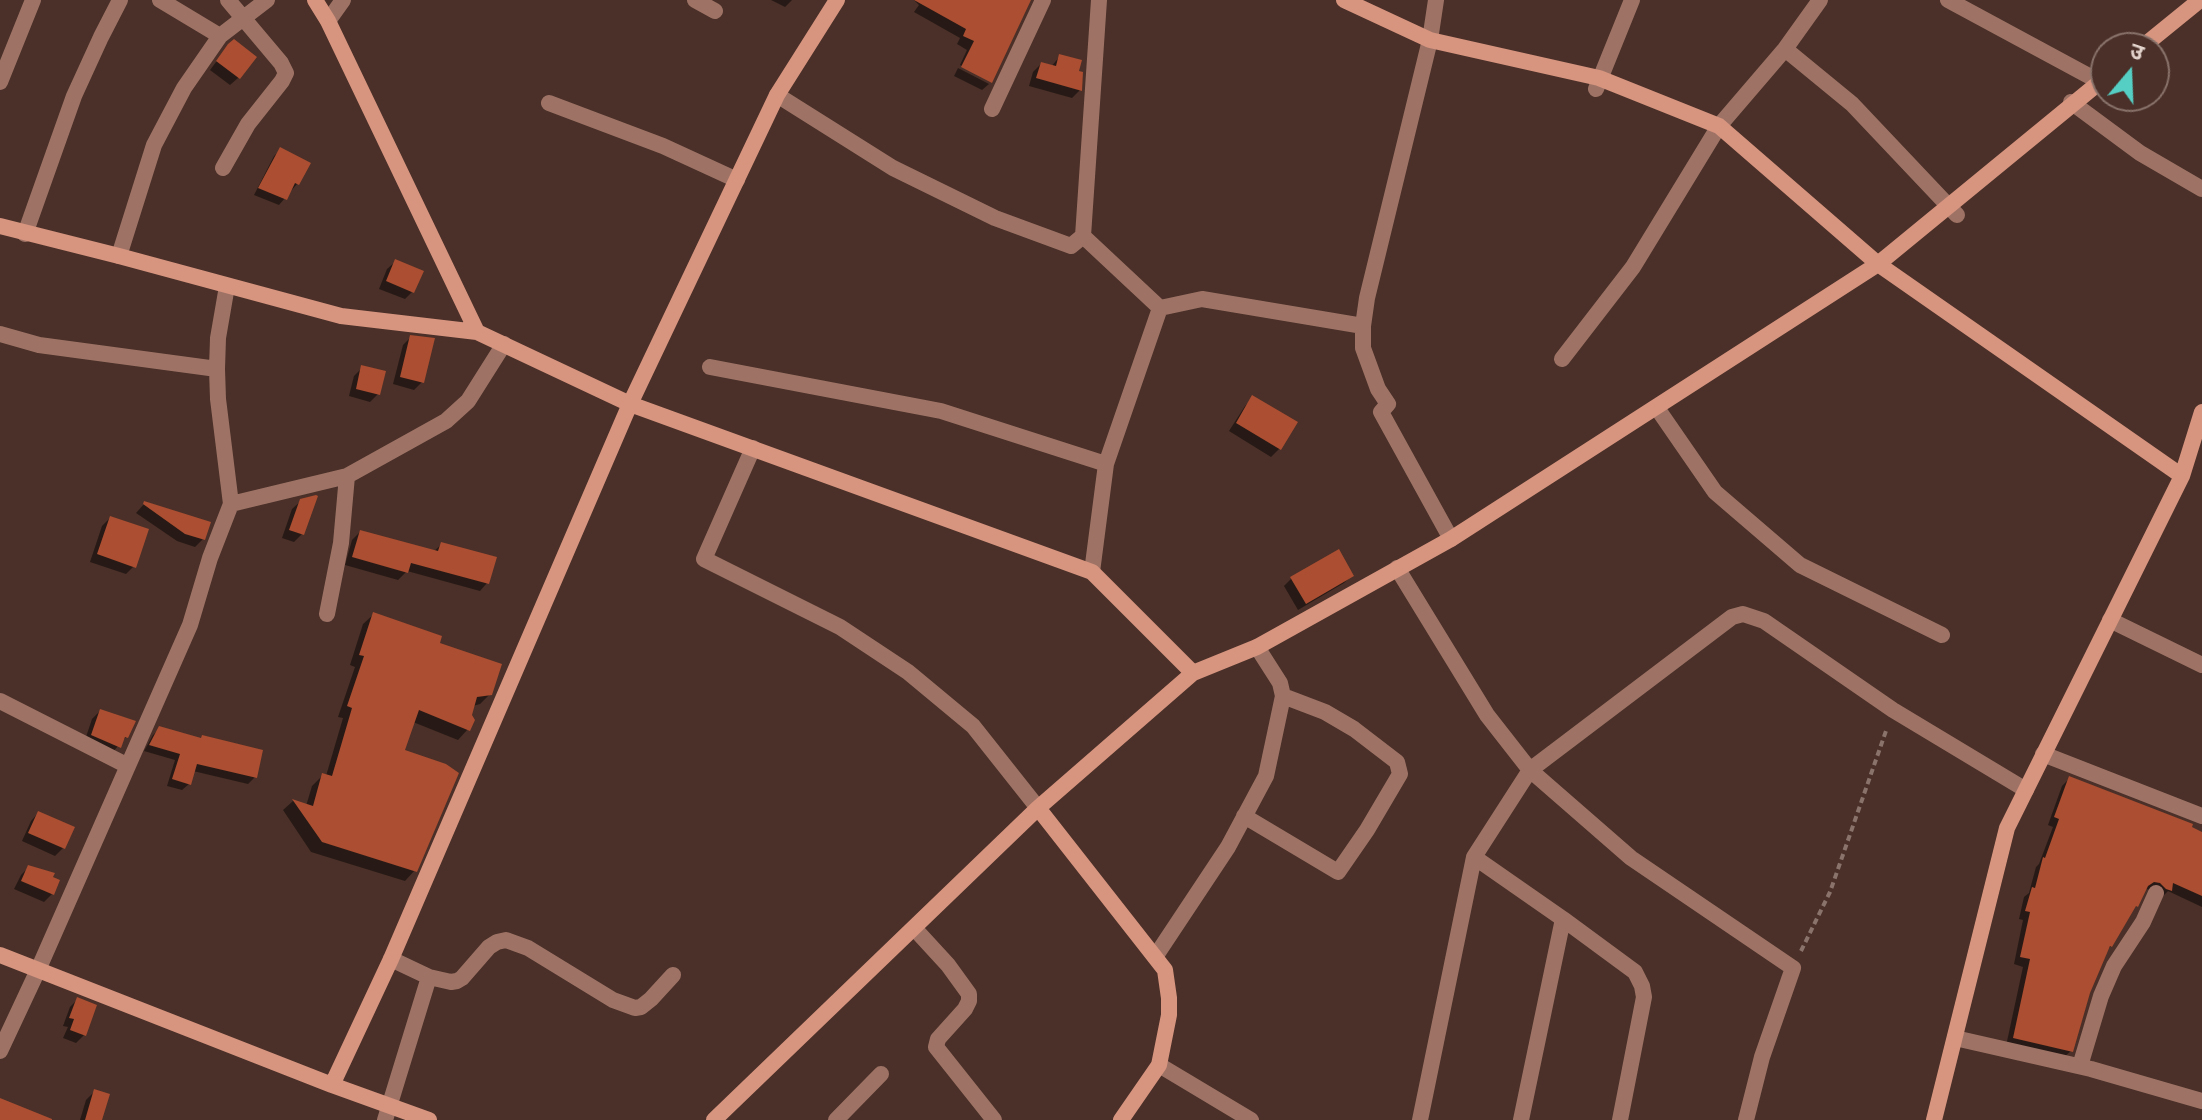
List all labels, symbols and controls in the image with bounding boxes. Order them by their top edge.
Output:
north arrow [2090,32,2170,112]
text: उ [2127,36,2148,67]

